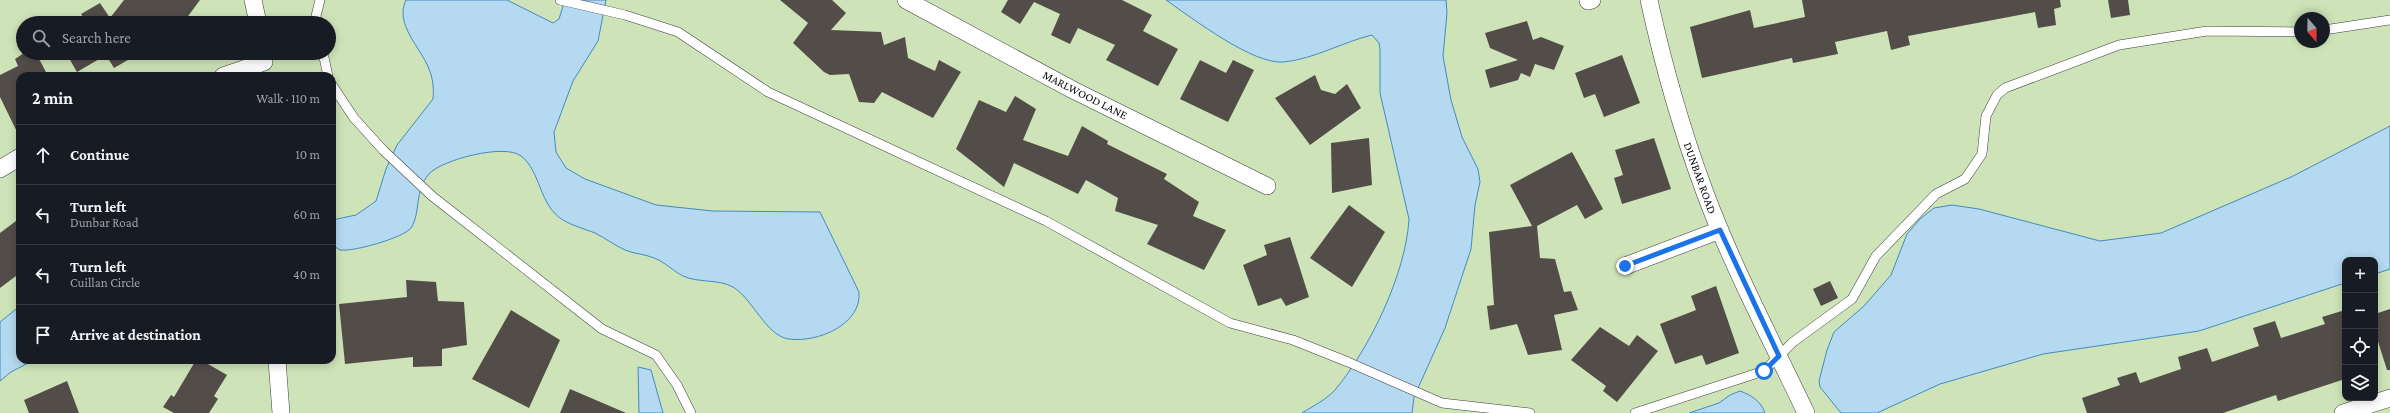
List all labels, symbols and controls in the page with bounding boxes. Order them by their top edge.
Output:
north arrow [2294,12,2330,48]
search box [16,16,336,60]
icon: search [30,27,52,49]
text: Search here [62,30,131,46]
street label: MARLWOOD LANE [1040,68,1130,123]
text: 2 min [32,89,73,108]
text: Walk · 110 m [256,91,320,106]
street label: DUNBAR ROAD [1681,140,1719,216]
icon: ahead [32,144,54,166]
text: Continue [70,147,129,163]
text: 10 m [295,147,320,162]
text: Turn left [70,199,126,215]
icon: left [32,204,54,226]
text: 60 m [293,207,320,222]
text: Dunbar Road [70,215,139,230]
route end [1616,257,1634,275]
map controls [2342,257,2378,401]
button: + [2342,257,2378,293]
text: Turn left [70,259,126,275]
icon: left [32,264,54,286]
text: 40 m [293,267,320,282]
text: Cuillan Circle [70,275,140,290]
button: − [2342,293,2378,329]
icon: arrive [32,324,54,346]
text: Arrive at destination [70,327,201,343]
button: locate [2342,329,2378,365]
route start [1755,362,1773,380]
button: layers [2342,365,2378,401]

